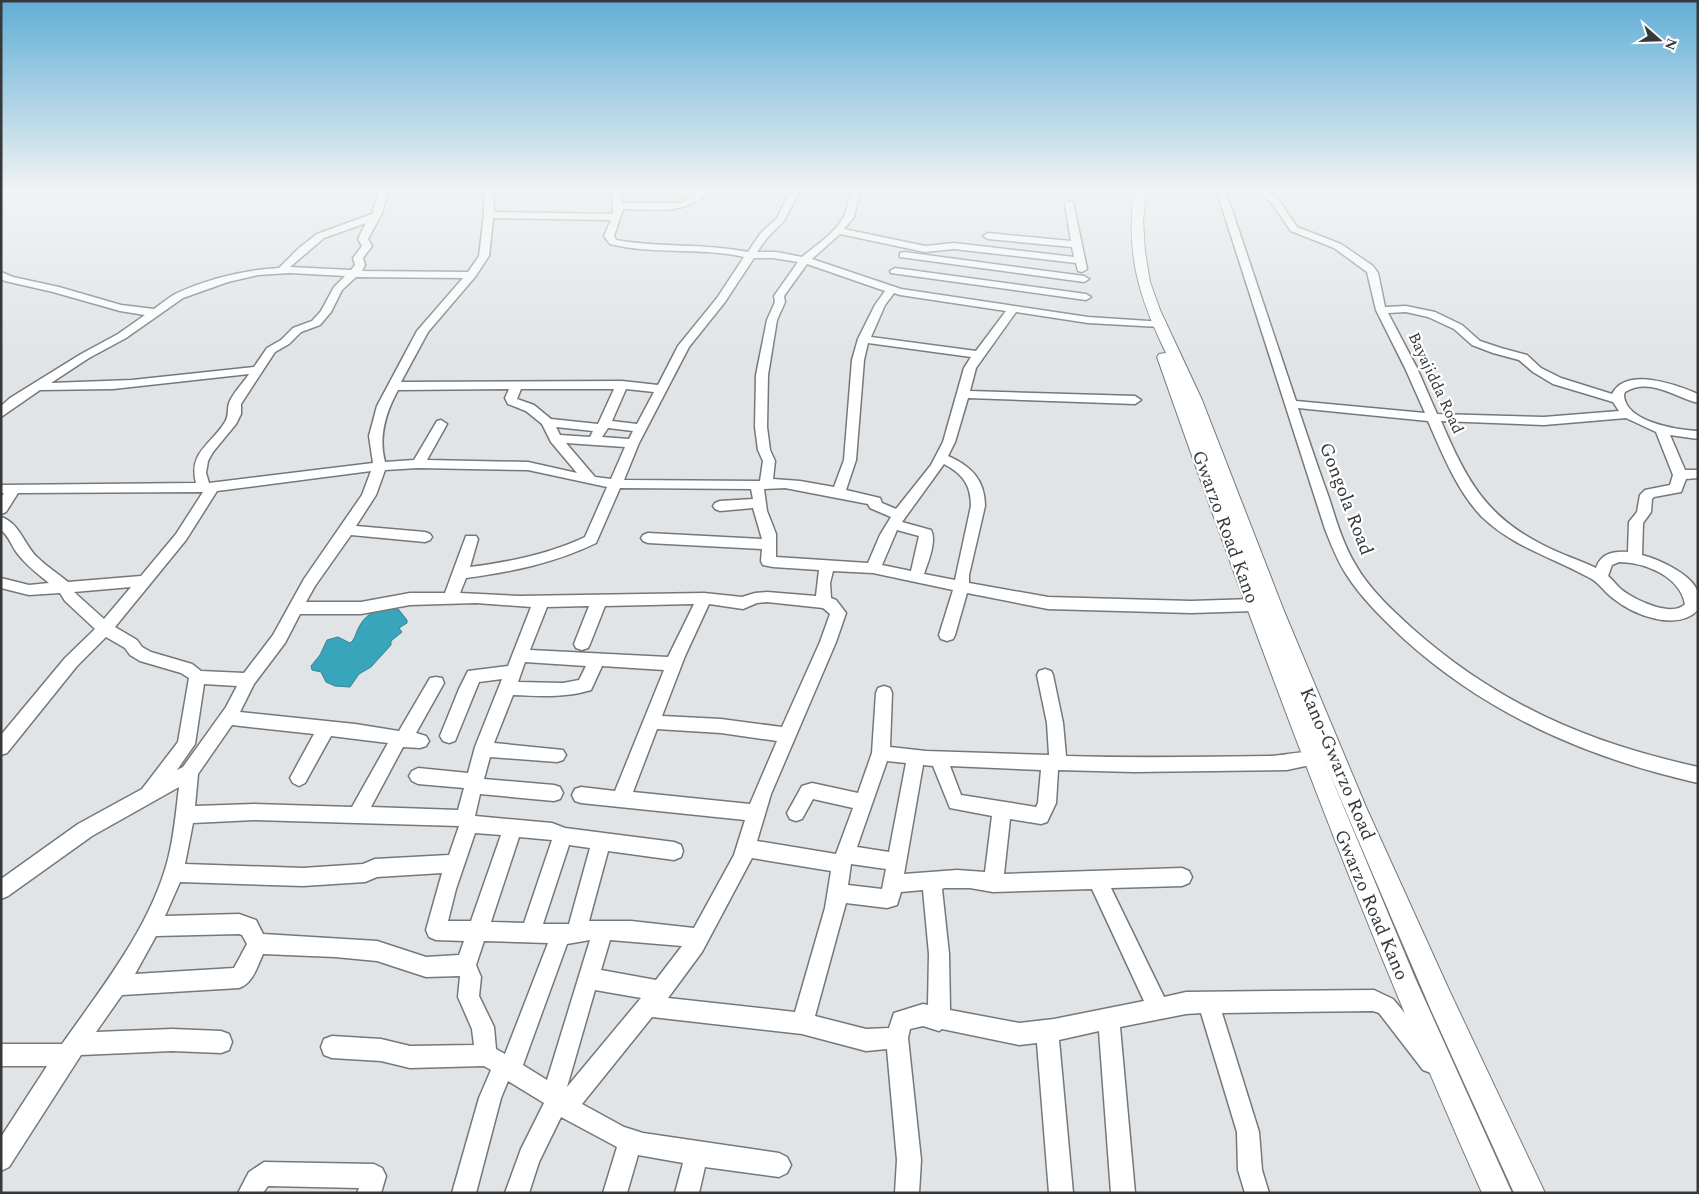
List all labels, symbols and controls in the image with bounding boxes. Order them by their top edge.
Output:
north arrow [1634,15,1684,65]
text: N [1659,35,1683,53]
street label: Bayajidda Road [1402,328,1470,438]
street label: Gongola Road [1311,438,1381,560]
street label: Gwarzo Road Kano [1184,446,1266,608]
street label: Kano-Gwarzo Road [1292,683,1382,845]
street label: Gwarzo Road Kano [1326,825,1416,985]

